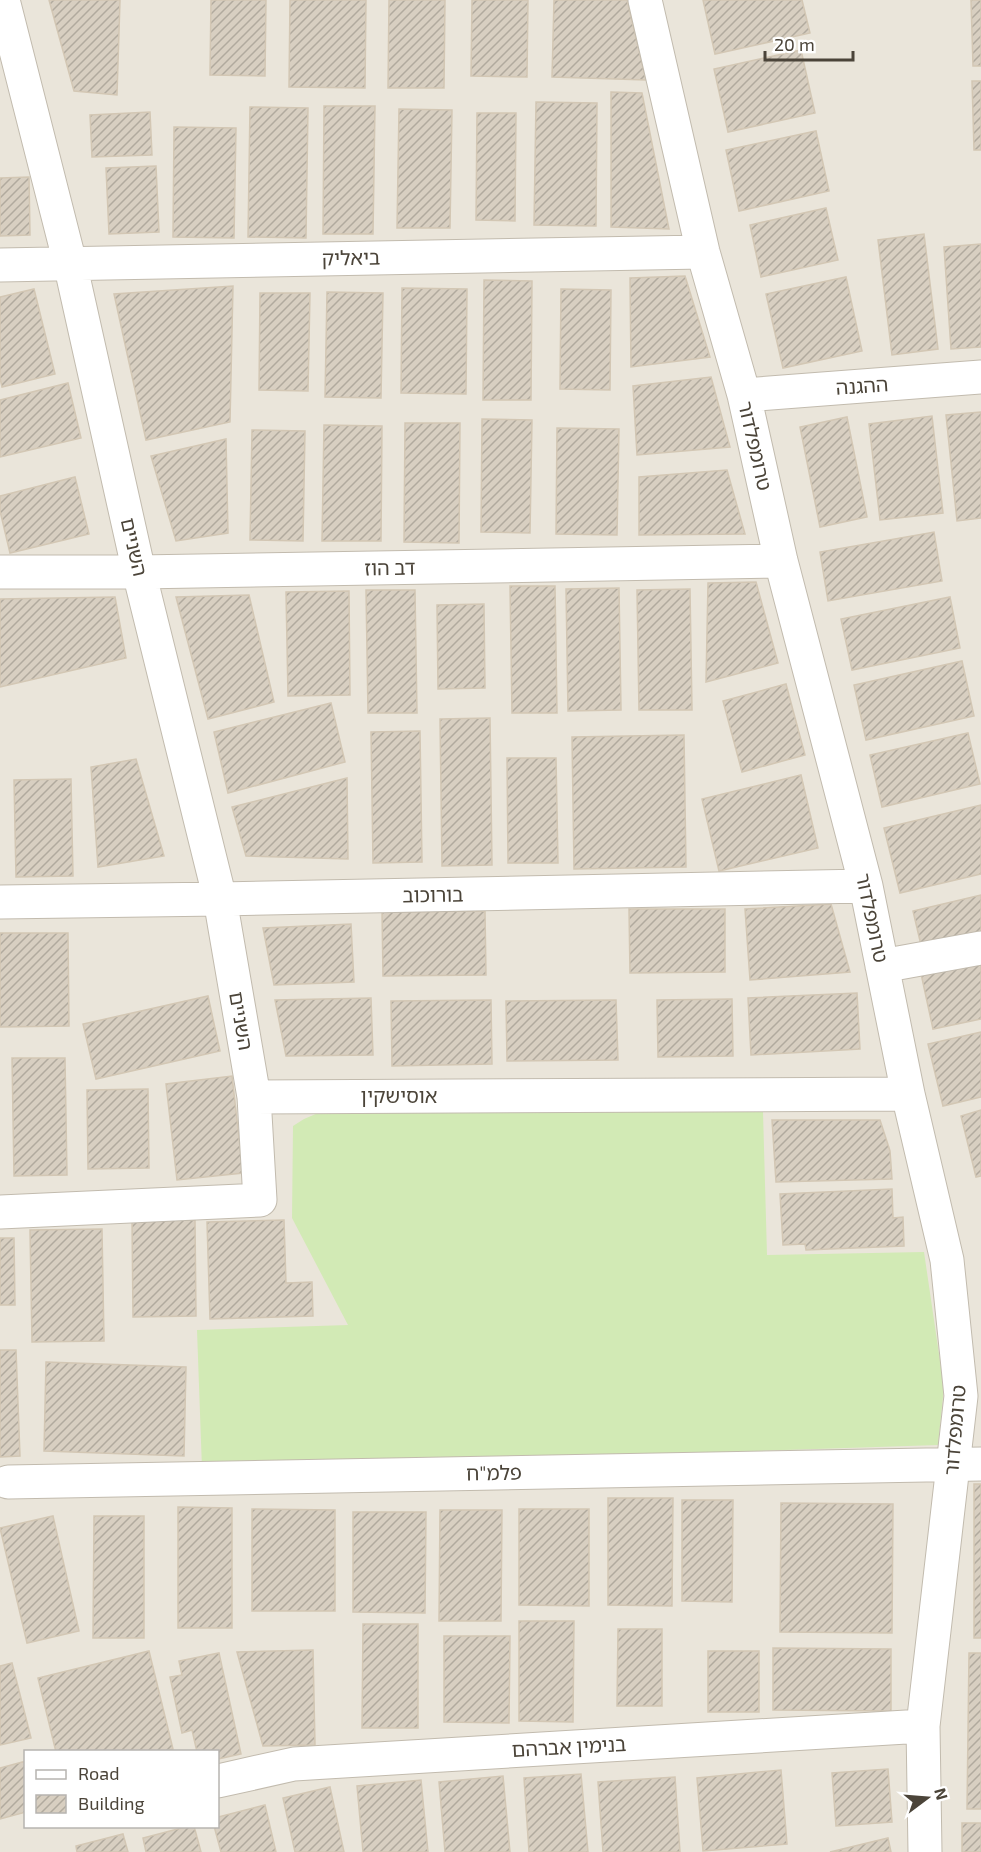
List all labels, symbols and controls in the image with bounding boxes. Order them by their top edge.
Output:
scale bar [765,24,854,62]
text: 20 m [774,33,815,55]
street label: ביאליק [321,244,381,270]
street label: ההגנה [835,371,889,399]
street label: טרומפלדור [734,399,778,493]
street label: השניים [117,515,153,578]
street label: דב הוז [364,555,416,579]
street label: טרומפלדור [852,871,894,965]
street label: בורוכוב [402,881,464,907]
street label: השניים [225,990,259,1052]
street label: אוסישקין [361,1083,437,1107]
street label: טרומפלדור [938,1384,970,1476]
street label: פלמ"ח [466,1460,522,1484]
street label: בנימין אברהם [511,1731,627,1761]
legend [24,1750,219,1828]
text: Road [78,1762,119,1784]
north arrow [897,1768,957,1828]
text: N [931,1786,953,1802]
text: Building [78,1792,145,1814]

